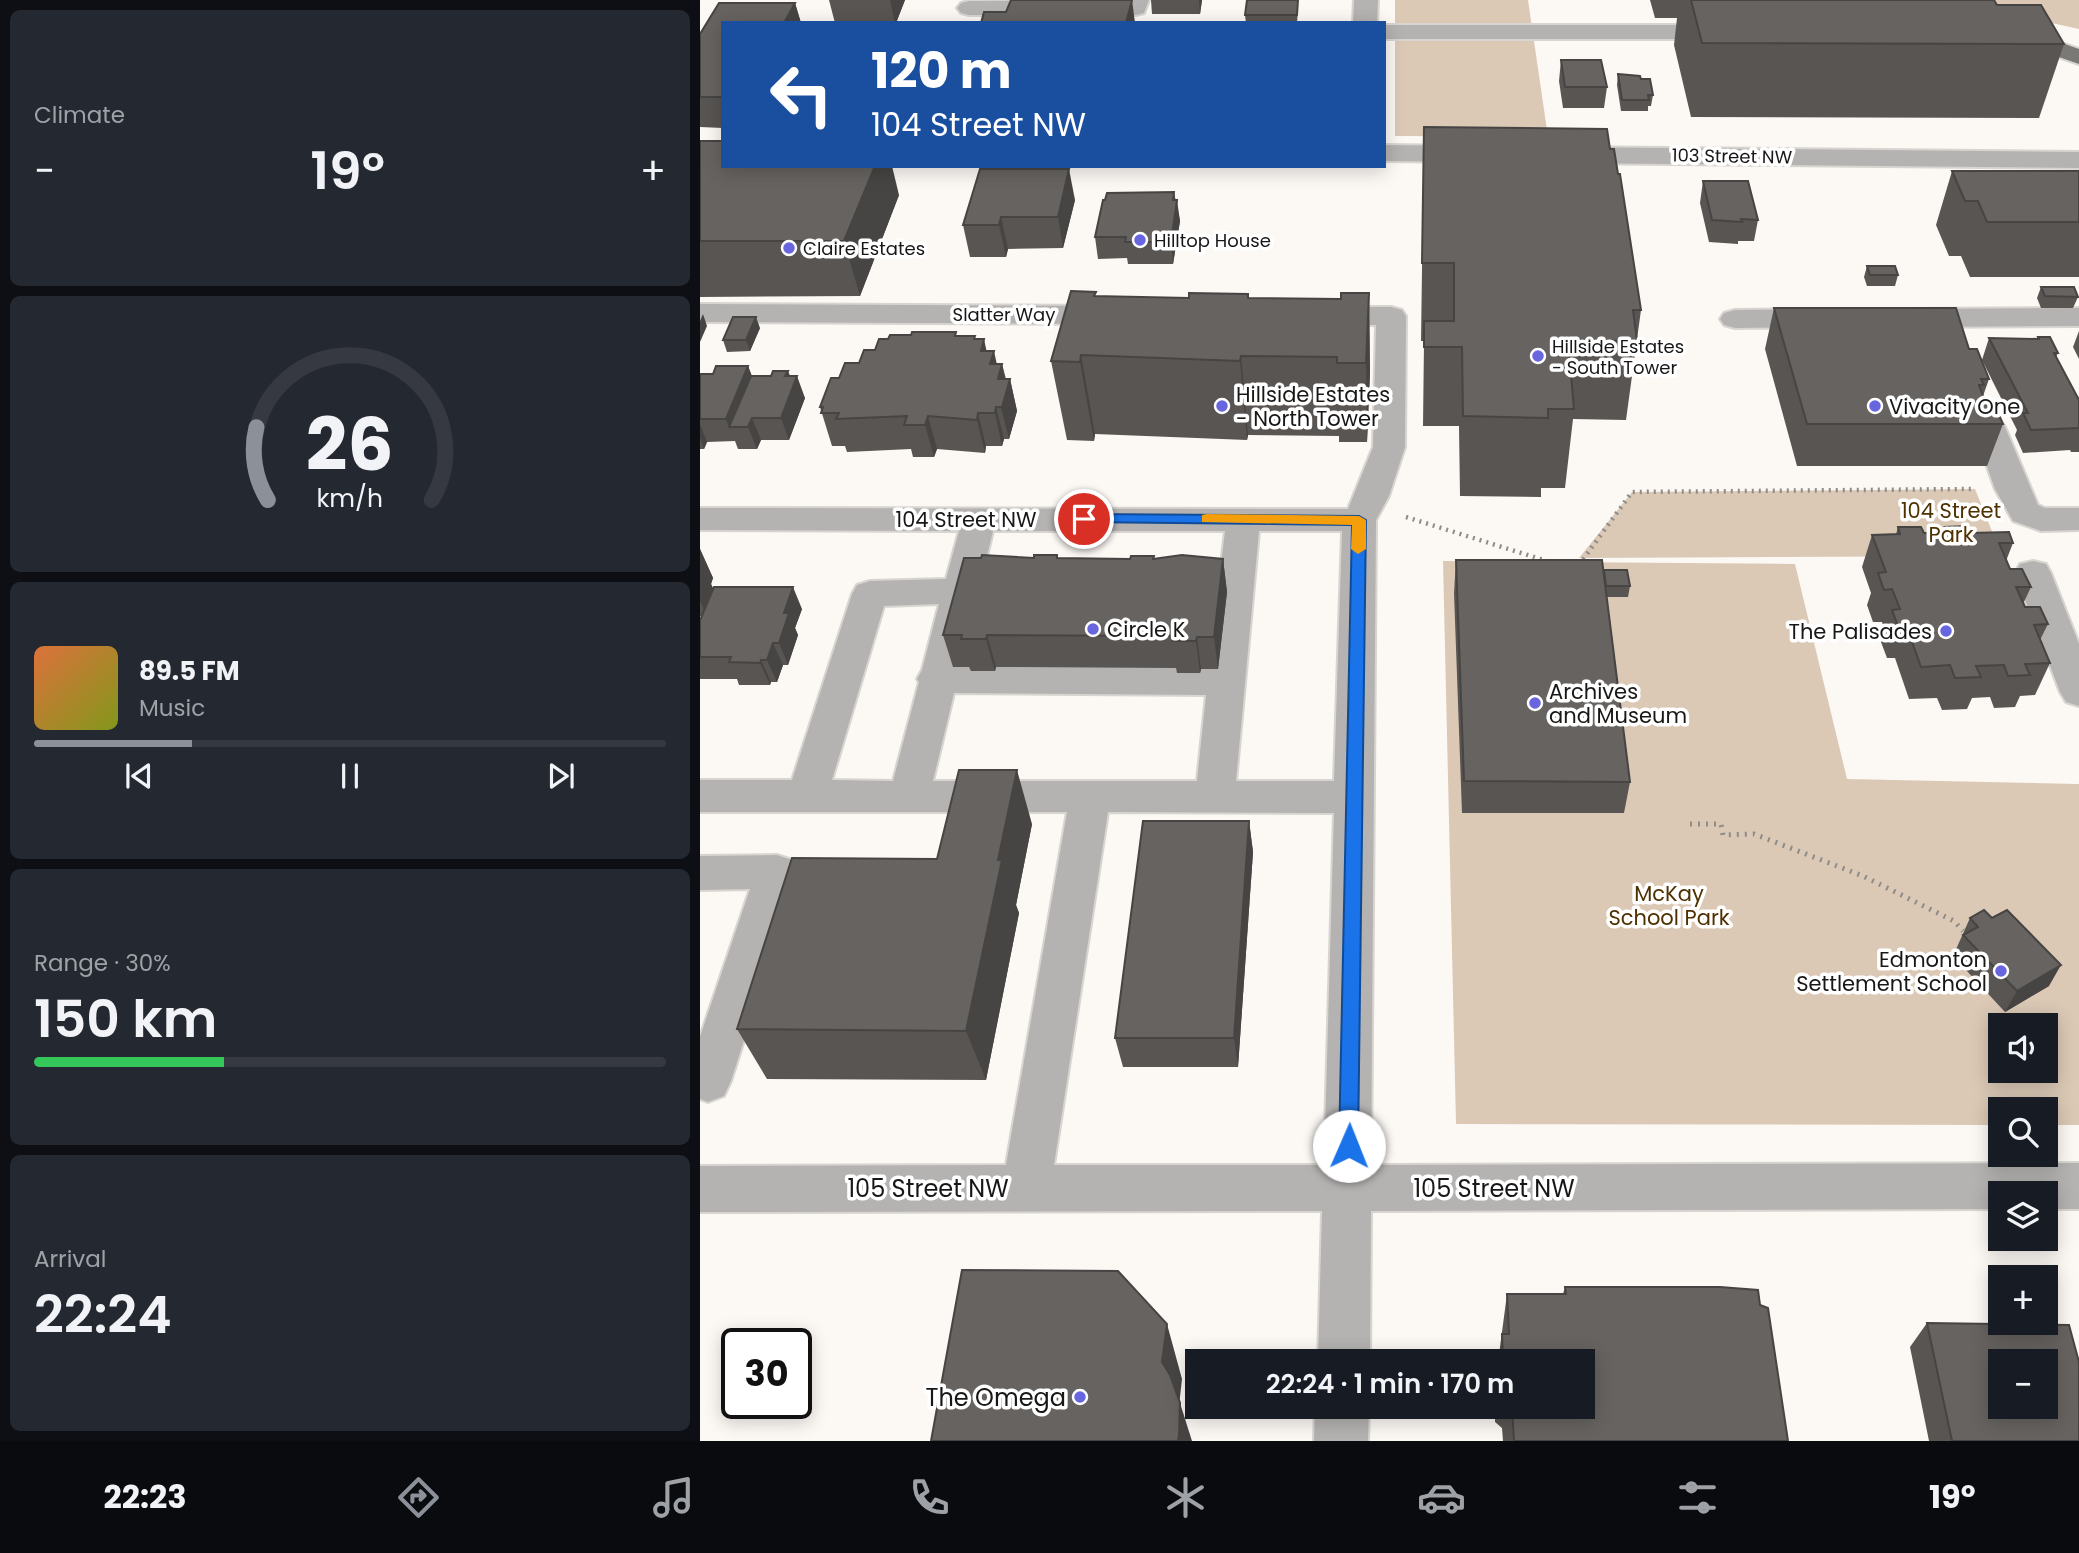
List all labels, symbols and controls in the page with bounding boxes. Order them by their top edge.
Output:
text: 120 m [871,37,1012,105]
icon: left [756,49,847,140]
text: Climate [34,99,125,131]
text: 104 Street NW [871,102,1086,147]
text: 19° [310,134,385,207]
street label: 103 Street NW [1672,142,1793,170]
text: − [34,144,55,197]
text: + [640,144,666,197]
place label: Hilltop House [1154,228,1271,253]
marker: Hilltop House [1132,232,1148,248]
place label: Claire Estates [803,236,925,261]
marker: Claire Estates [781,240,797,256]
street label: Slatter Way [953,302,1055,327]
place label: Hillside Estates - South Tower [1552,334,1684,380]
marker: Hillside Estates - South Tower [1530,348,1546,364]
place label: Hillside Estates - North Tower [1236,380,1390,433]
place label: Vivacity One [1889,392,2020,421]
text: 26 [306,395,394,496]
marker: Hillside Estates - North Tower [1214,398,1230,414]
marker: Vivacity One [1867,398,1883,414]
text: km/h [317,481,383,516]
pin [1054,489,1114,549]
park label: 104 Street Park [1901,496,2001,549]
icon: arrive [1065,500,1103,538]
street label: 104 Street NW [895,505,1037,534]
place label: Circle K [1107,615,1186,644]
place label: The Palisades [1789,617,1932,646]
marker: Circle K [1085,621,1101,637]
marker: The Palisades [1938,623,1954,639]
text: 89.5 FM [139,653,240,689]
place label: Archives and Museum [1549,677,1687,730]
text: Music [139,692,205,724]
marker: Archives and Museum [1527,695,1543,711]
icon: previous [120,757,158,795]
icon: pause [331,757,369,795]
icon: next [542,757,580,795]
park label: McKay School Park [1608,879,1730,932]
place label: Edmonton Settlement School [1796,945,1987,998]
text: Range · 30% [34,947,171,979]
marker: Edmonton Settlement School [1993,963,2009,979]
text: 150 km [34,982,217,1055]
map controls [1988,1013,2058,1419]
button: sound [1988,1013,2058,1083]
button: search [1988,1097,2058,1167]
position arrow [1312,1109,1386,1183]
street label: 105 Street NW [847,1172,1009,1205]
street label: 105 Street NW [1413,1172,1575,1205]
button: layers [1988,1181,2058,1251]
text: Arrival [34,1243,106,1275]
button: + [1988,1265,2058,1335]
text: 22:24 [34,1278,172,1351]
speed limit sign: 30 [721,1328,812,1419]
button: − [1988,1349,2058,1419]
text: 22:24 · 1 min · 170 m [1266,1366,1514,1402]
place label: The Omega [925,1381,1066,1414]
marker: The Omega [1072,1389,1088,1405]
icon: directions [394,1473,443,1522]
icon: music [649,1473,698,1522]
icon: phone [905,1473,954,1522]
icon: climate [1161,1473,1210,1522]
icon: car [1417,1473,1466,1522]
icon: filters [1673,1473,1722,1522]
text: 22:23 [103,1474,187,1519]
text: 19° [1929,1474,1975,1519]

